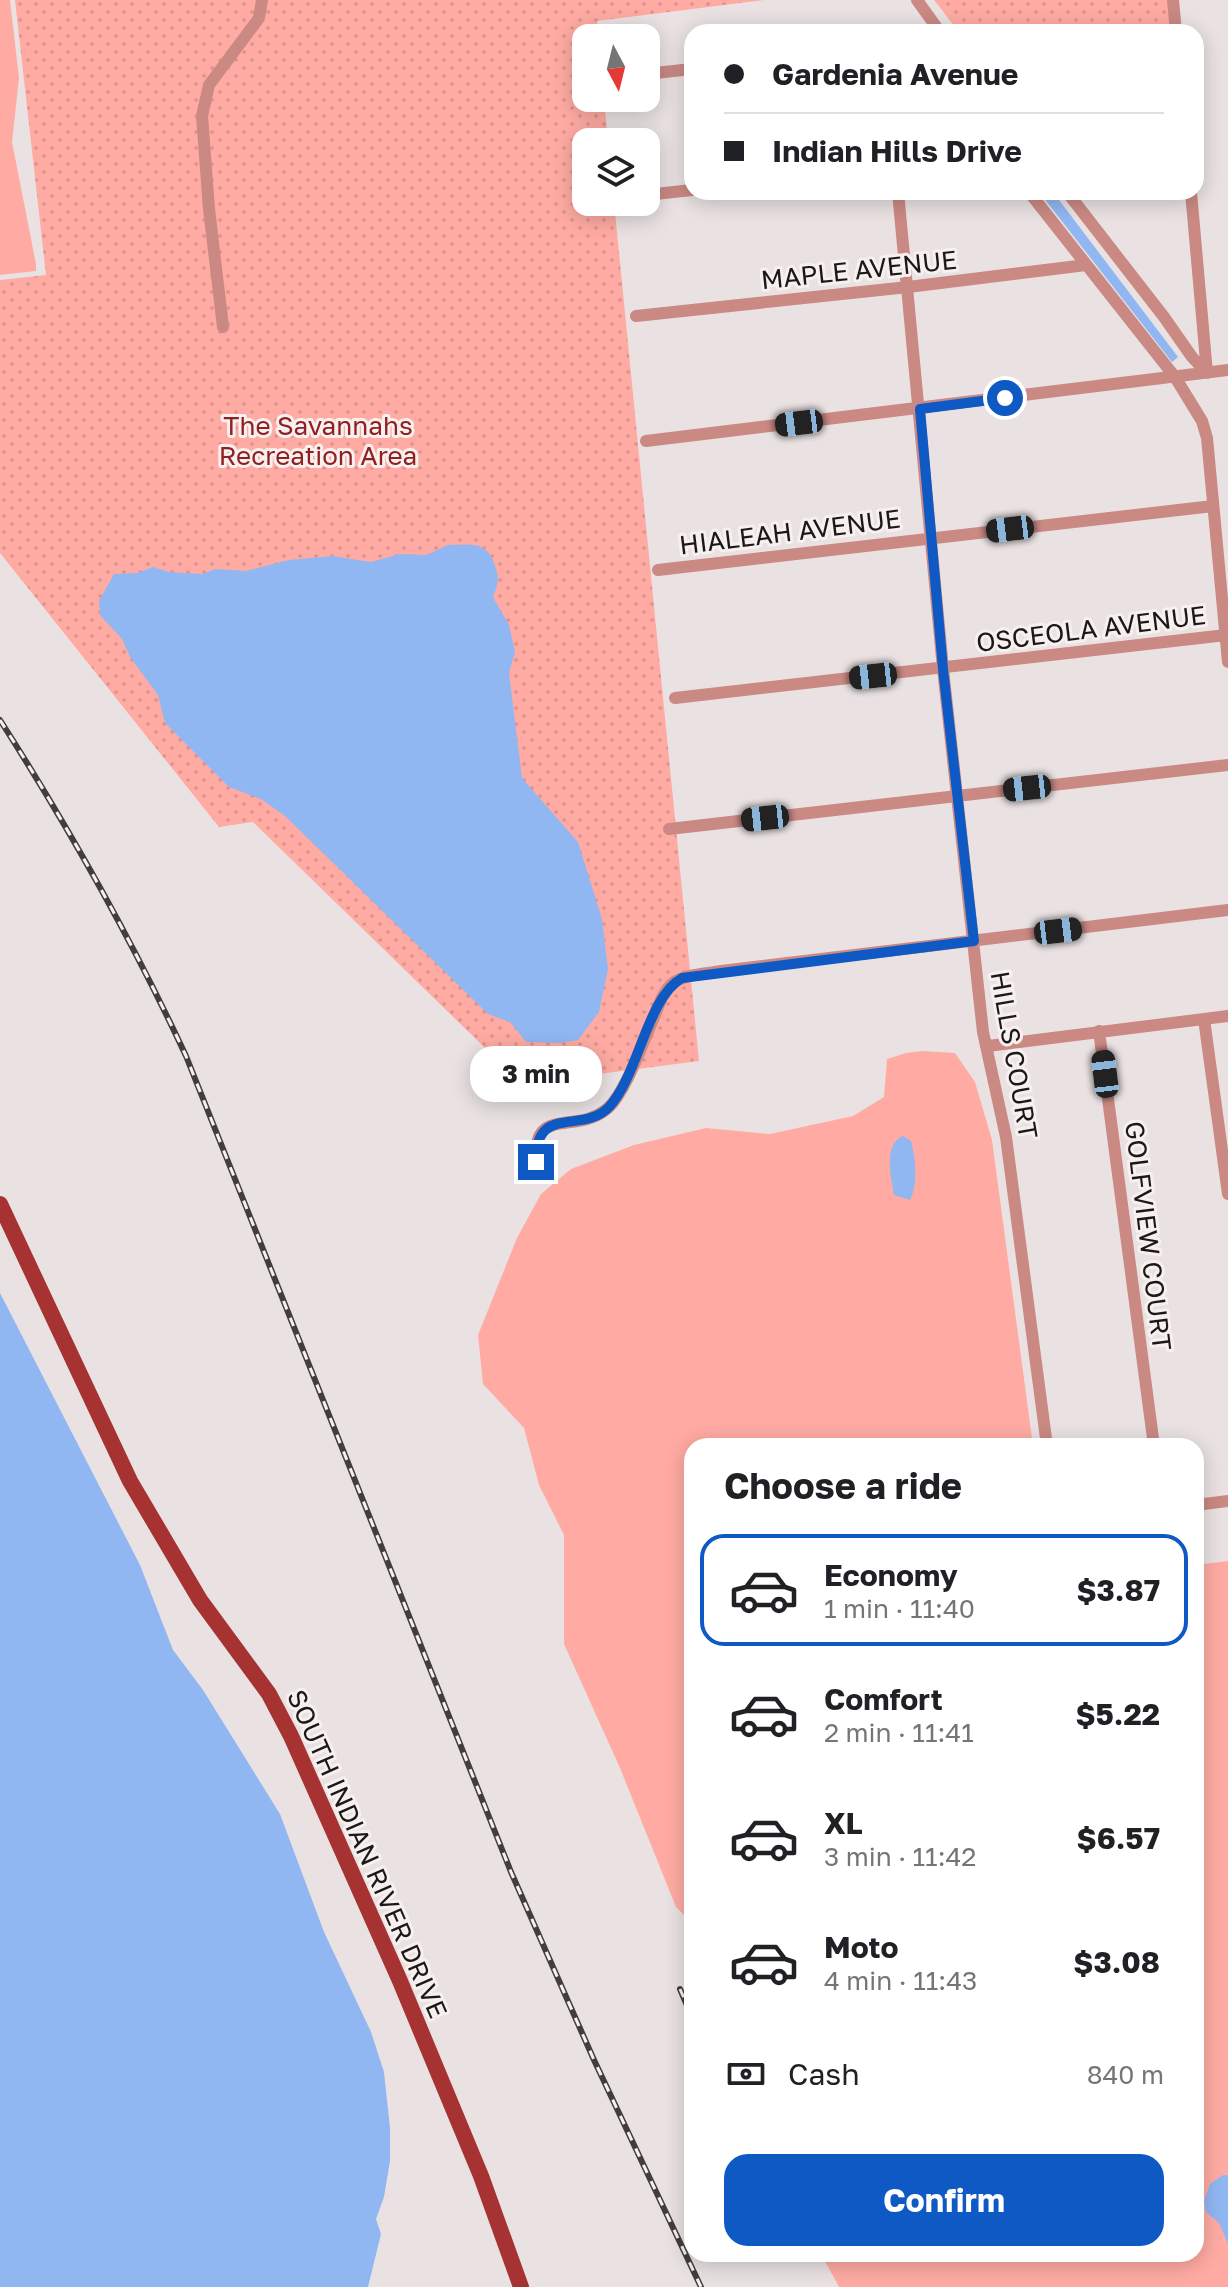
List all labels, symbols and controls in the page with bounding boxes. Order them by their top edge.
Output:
north arrow [572,24,660,112]
map controls [572,24,660,216]
text: Gardenia Avenue [772,56,1019,92]
button: layers [572,128,660,216]
text: Indian Hills Drive [772,133,1022,169]
street label: MAPLE AVENUE [759,244,959,295]
route start [987,380,1023,416]
car [774,408,824,438]
park label: The Savannahs Recreation Area [219,410,417,471]
street label: HIALEAH AVENUE [678,503,902,560]
car [985,514,1035,544]
street label: OSCEOLA AVENUE [974,599,1207,658]
car [848,662,898,690]
car [1002,774,1052,802]
car [740,804,790,832]
car [1033,916,1083,946]
street label: HILLS COURT [985,969,1044,1141]
callout: 3 min [470,1046,602,1102]
car [1090,1049,1120,1099]
text: 3 min [502,1058,570,1089]
street label: GOLFVIEW COURT [1119,1120,1178,1352]
route end [518,1144,554,1180]
text: Choose a ride [724,1464,962,1507]
icon: car [728,1554,800,1626]
text: Economy [824,1557,958,1593]
text: $3.87 [1076,1572,1160,1608]
text: 1 min · 11:40 [824,1593,975,1624]
icon: car [728,1678,800,1750]
text: Comfort [824,1681,943,1717]
street label: SOUTH INDIAN RIVER DRIVE [281,1685,454,2023]
text: $5.22 [1075,1696,1160,1732]
text: 2 min · 11:41 [824,1717,974,1748]
icon: car [728,1802,800,1874]
text: XL [824,1805,863,1841]
text: $6.57 [1077,1820,1160,1856]
text: 3 min · 11:42 [824,1841,976,1872]
icon: car [728,1926,800,1998]
text: Moto [824,1929,899,1965]
text: $3.08 [1073,1944,1160,1980]
text: 4 min · 11:43 [824,1965,977,1996]
icon: cash [724,2052,768,2096]
text: Cash [788,2056,860,2092]
text: 840 m [1087,2059,1164,2090]
button: Confirm [724,2154,1164,2246]

